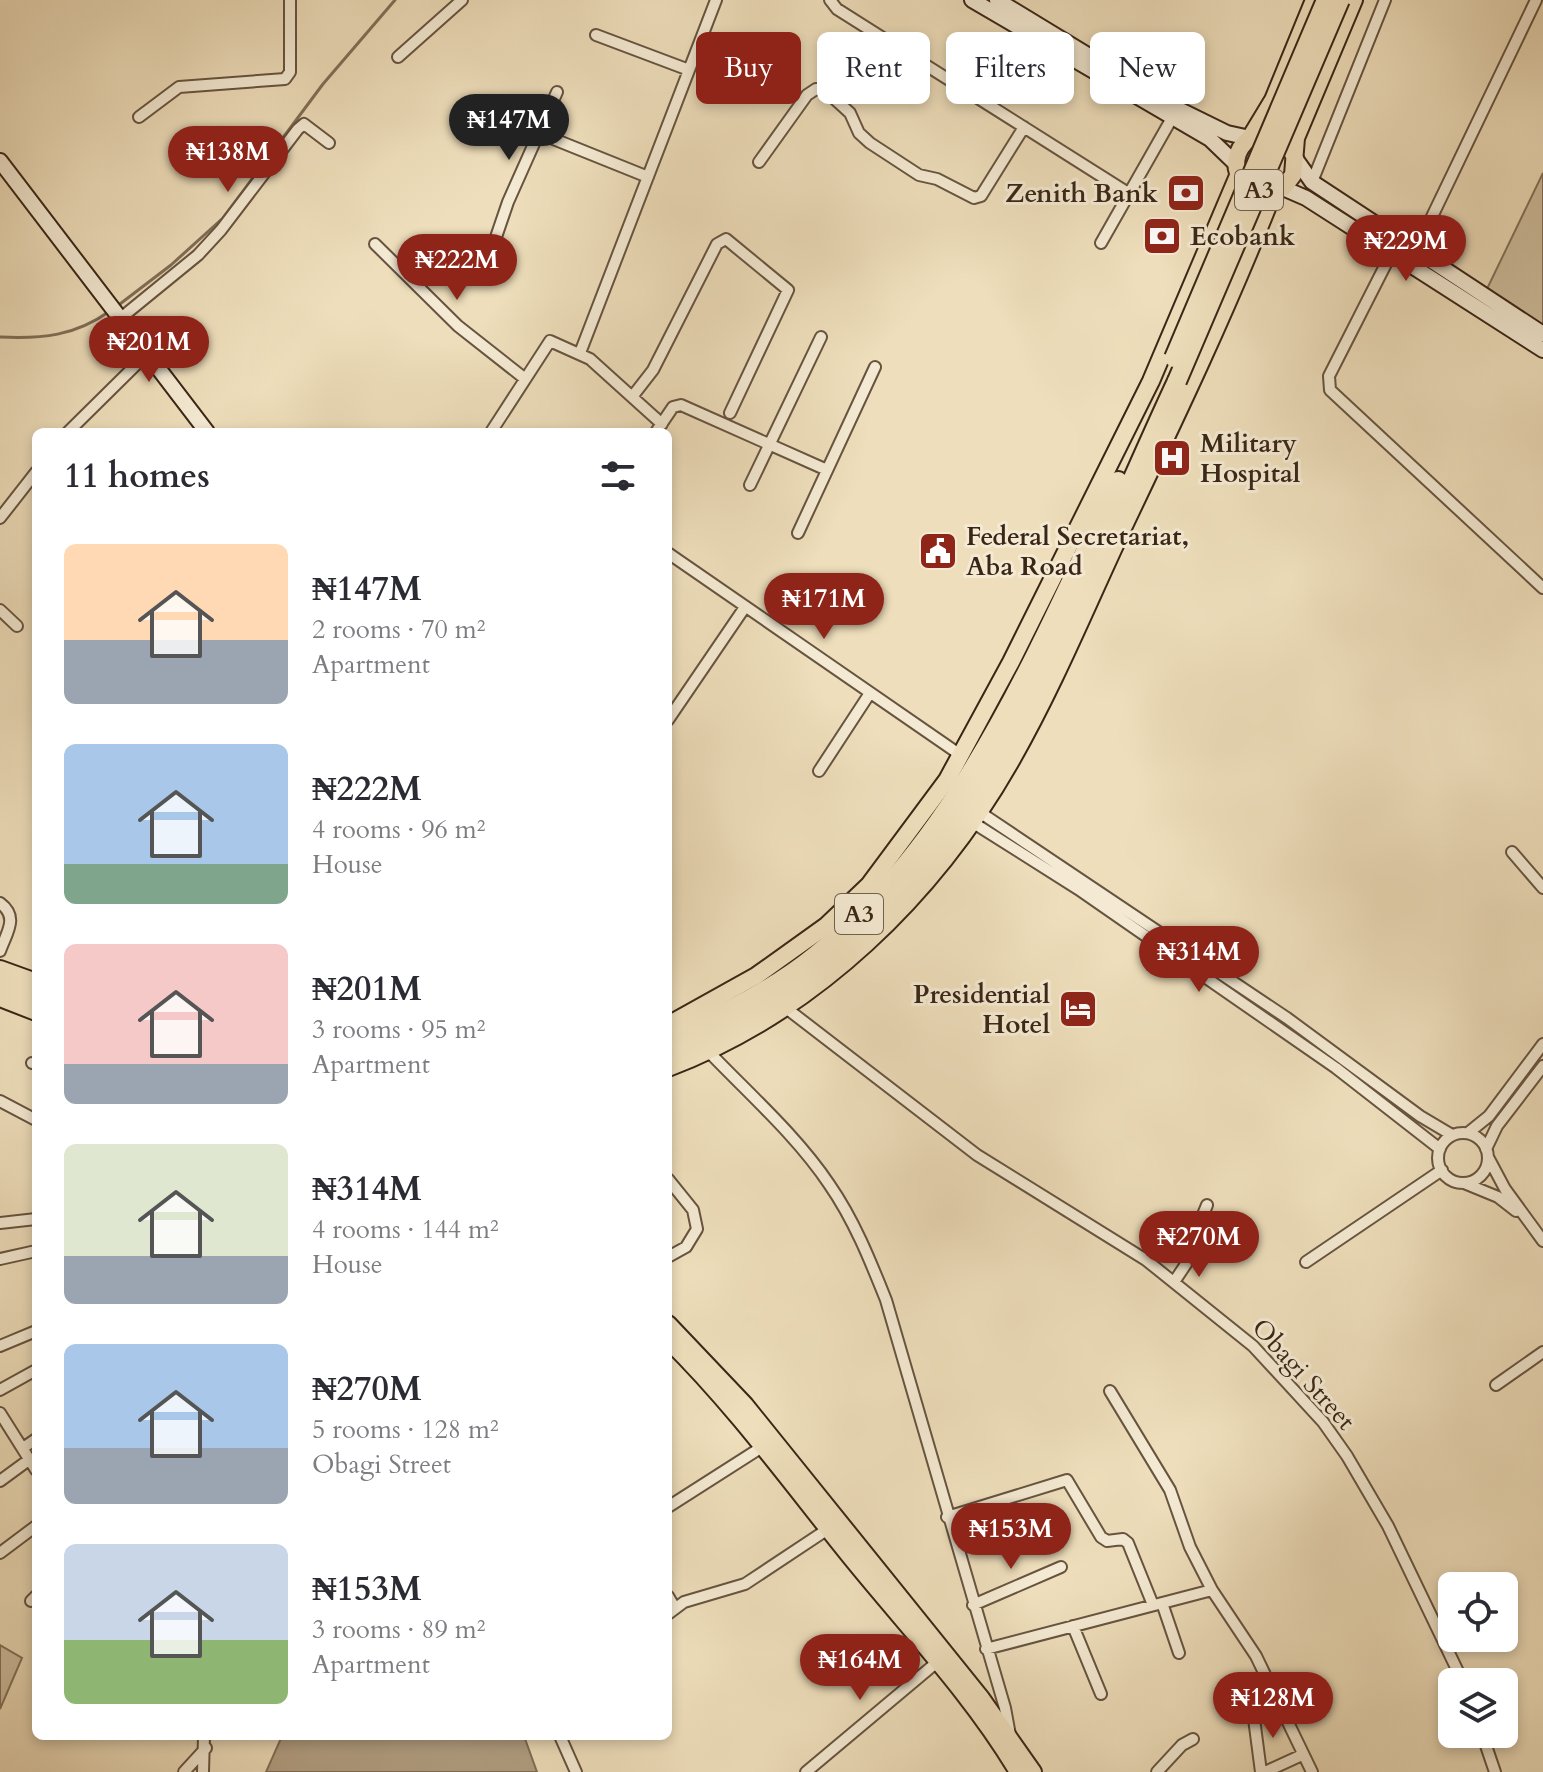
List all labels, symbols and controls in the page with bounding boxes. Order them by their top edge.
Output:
chip: Buy [696,32,801,104]
chip: Rent [817,32,930,104]
chip: Filters [946,32,1074,104]
chip: New [1090,32,1205,104]
pin: ₦147M [453,94,565,162]
text: ₦147M [467,102,551,137]
pin: ₦138M [172,126,284,194]
text: ₦138M [186,134,270,169]
road number: A3 [1235,170,1283,210]
bank icon: Zenith Bank [1165,172,1207,214]
place label: Zenith Bank [1005,176,1159,211]
bank icon: Ecobank [1141,215,1183,257]
pin: ₦229M [1350,215,1462,283]
place label: Ecobank [1190,219,1296,254]
text: ₦229M [1364,223,1448,258]
pin: ₦222M [401,234,513,302]
text: ₦222M [415,242,499,277]
pin: ₦201M [93,316,205,384]
text: ₦201M [107,324,191,359]
place label: Military Hospital [1200,426,1301,491]
hospital icon: Military Hospital [1151,437,1193,479]
text: 11 homes [64,453,210,499]
icon: filters [596,454,640,498]
place label: Federal Secretariat, Aba Road [966,519,1189,584]
public building icon: Federal Secretariat, Aba Road [917,530,959,572]
text: ₦147M [312,566,422,612]
pin: ₦171M [768,573,880,641]
icon: home [128,576,224,672]
text: ₦171M [782,581,866,616]
text: 2 rooms · 70 m² [312,612,485,647]
text: Apartment [312,647,430,682]
text: ₦222M [312,766,422,812]
icon: home [128,776,224,872]
text: 4 rooms · 96 m² [312,812,485,847]
text: House [312,847,383,882]
road number: A3 [835,894,883,934]
pin: ₦314M [1143,926,1255,994]
text: ₦314M [1157,934,1241,969]
text: ₦201M [312,966,422,1012]
icon: home [128,976,224,1072]
place label: Presidential Hotel [913,977,1050,1042]
hotel icon: Presidential Hotel [1057,988,1099,1030]
text: 3 rooms · 95 m² [312,1012,485,1047]
text: Apartment [312,1047,430,1082]
text: ₦314M [312,1166,422,1212]
icon: home [128,1176,224,1272]
pin: ₦270M [1143,1211,1255,1279]
text: 4 rooms · 144 m² [312,1212,499,1247]
text: ₦270M [1157,1219,1241,1254]
text: House [312,1247,383,1282]
street label: Obagi Street [1244,1311,1363,1438]
text: ₦270M [312,1366,422,1412]
icon: home [128,1376,224,1472]
text: 5 rooms · 128 m² [312,1412,499,1447]
text: Obagi Street [312,1447,451,1482]
pin: ₦153M [955,1503,1067,1571]
text: ₦153M [969,1511,1053,1546]
text: ₦153M [312,1566,422,1612]
map controls [1438,1572,1518,1748]
button: locate [1438,1572,1518,1652]
icon: home [128,1576,224,1672]
text: 3 rooms · 89 m² [312,1612,485,1647]
pin: ₦164M [804,1634,916,1702]
text: ₦164M [818,1642,902,1677]
text: Apartment [312,1647,430,1682]
button: layers [1438,1668,1518,1748]
pin: ₦128M [1217,1672,1329,1740]
text: ₦128M [1231,1680,1315,1715]

